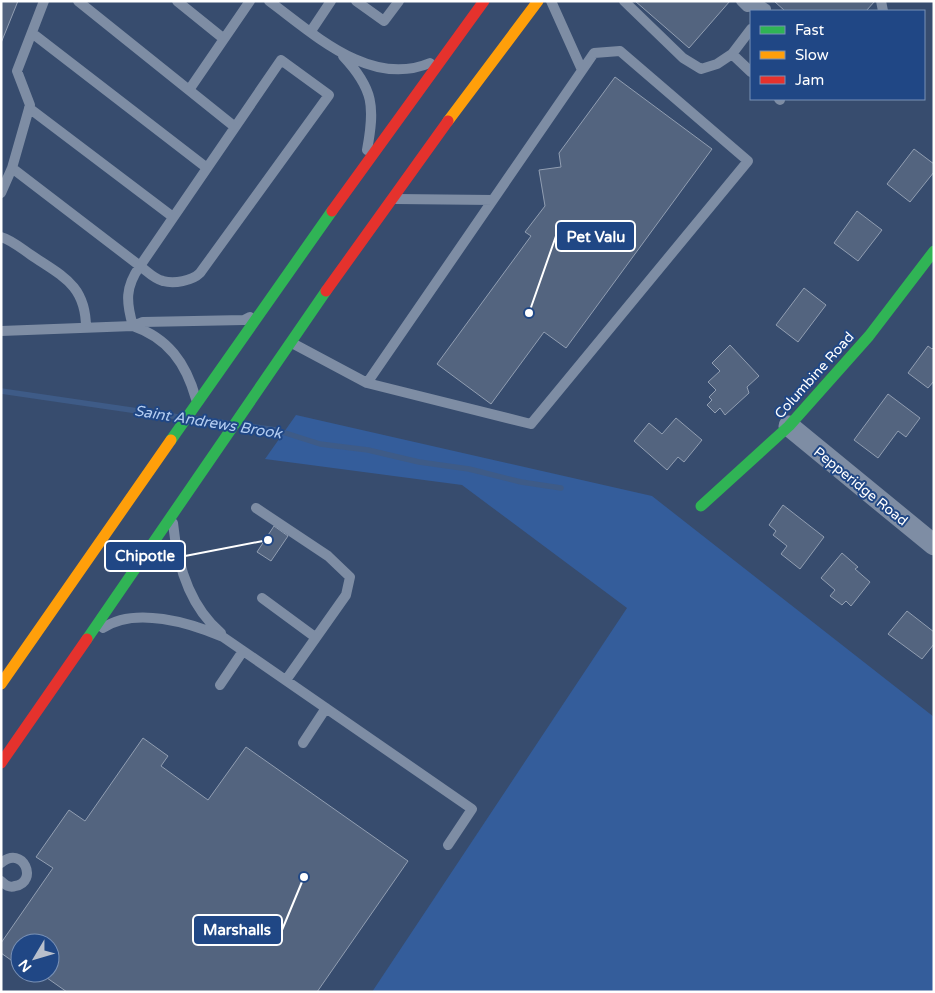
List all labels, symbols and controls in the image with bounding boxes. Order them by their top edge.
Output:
legend [750,10,925,100]
text: Fast [795,21,825,39]
text: Slow [795,46,829,64]
text: Jam [795,71,824,89]
callout: Pet Valu [556,221,635,251]
text: Pet Valu [567,228,625,246]
street label: Columbine Road [771,329,858,422]
water label: Saint Andrews Brook [133,401,285,443]
street label: Pepperidge Road [810,443,911,529]
callout: Chipotle [105,541,185,571]
text: Chipotle [115,547,175,566]
callout: Marshalls [193,915,282,945]
text: Marshalls [203,921,271,939]
north arrow [10,933,60,983]
text: N [15,956,35,975]

